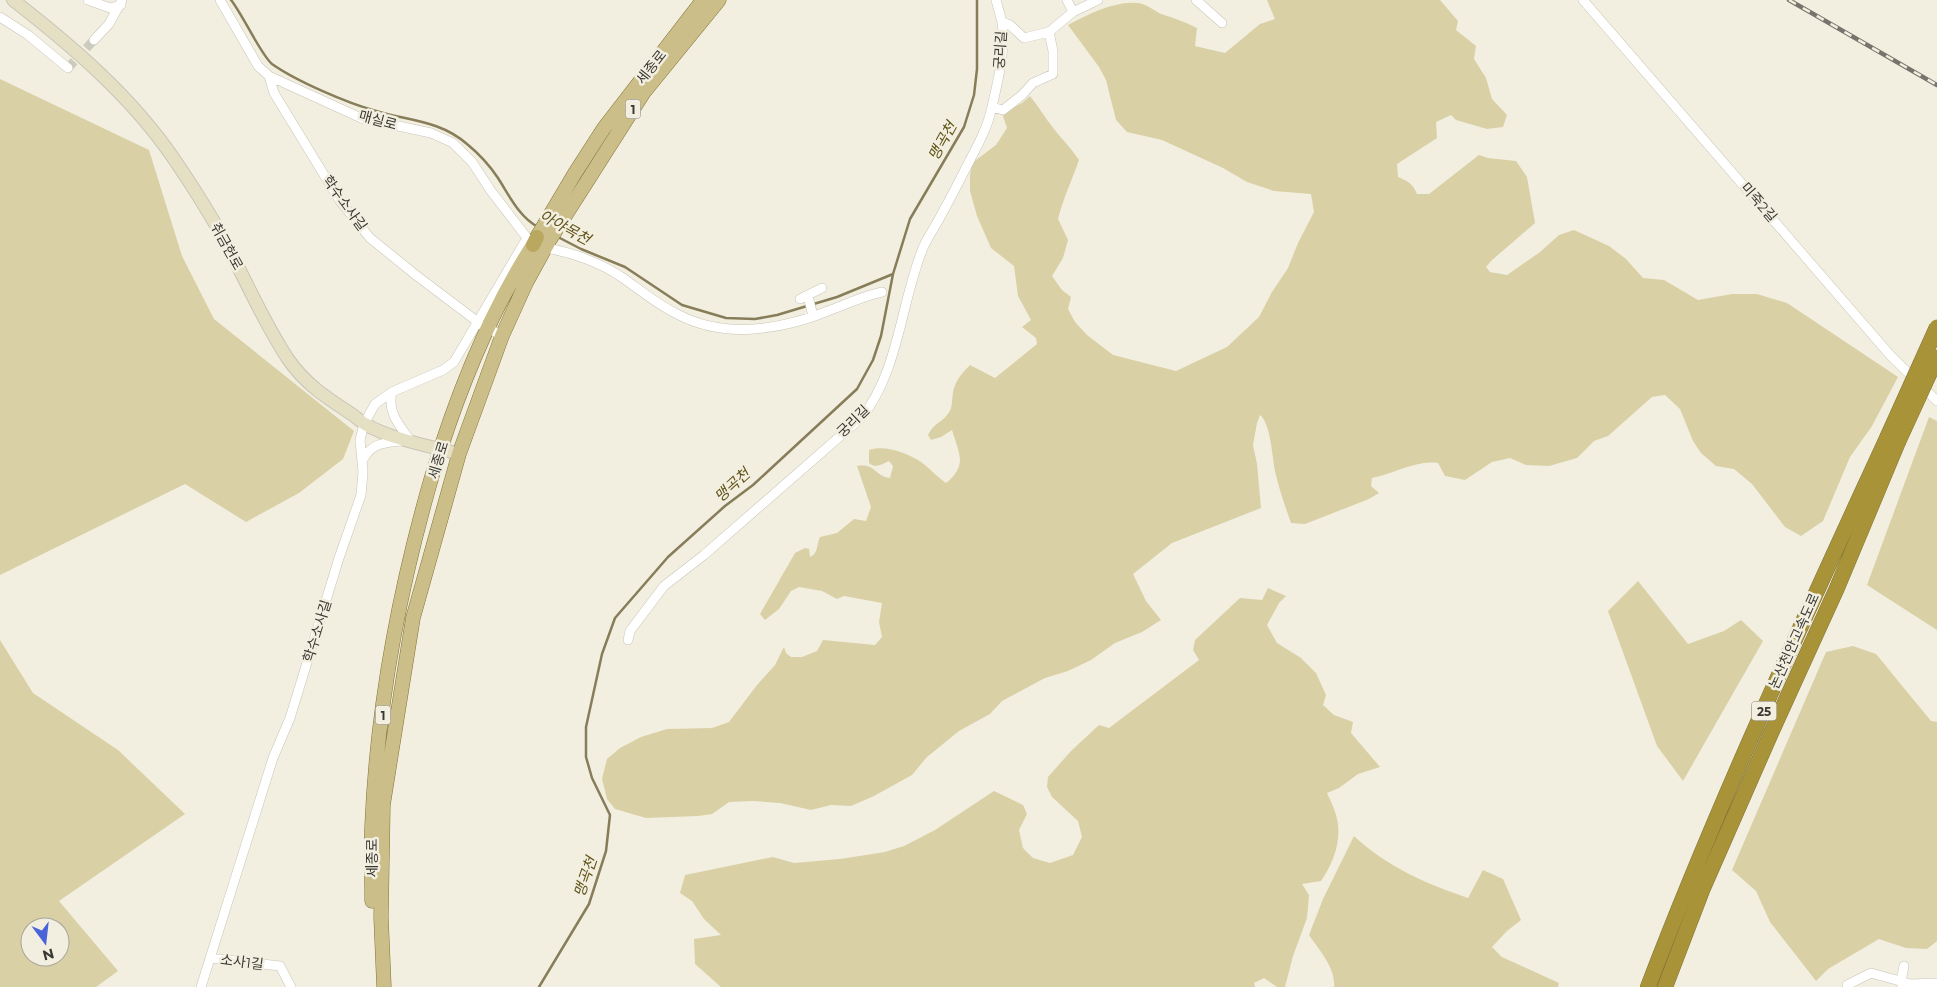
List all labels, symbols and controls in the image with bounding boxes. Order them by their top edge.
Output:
street label: 궁리길 [990,30,1010,70]
street label: 세종로 [632,46,670,88]
road number: 1 [626,100,640,118]
street label: 매실로 [357,106,399,134]
water label: 맹곡천 [924,116,961,164]
street label: 학수소사길 [319,172,371,234]
street label: 미죽2길 [1737,179,1781,225]
water label: 아야목천 [536,205,596,250]
street label: 취금헌로 [207,219,247,273]
street label: 궁리길 [833,401,873,441]
street label: 세종로 [424,439,452,481]
water label: 맹곡천 [710,463,755,506]
street label: 논산천안고속도로 [1765,590,1823,692]
street label: 학수소사길 [299,598,335,664]
road number: 25 [1752,701,1776,720]
road number: 1 [376,706,390,724]
street label: 세종로 [363,839,381,877]
water label: 맹곡천 [569,852,601,900]
north arrow [20,917,70,967]
text: N [41,944,56,965]
street label: 소사1길 [219,950,265,974]

